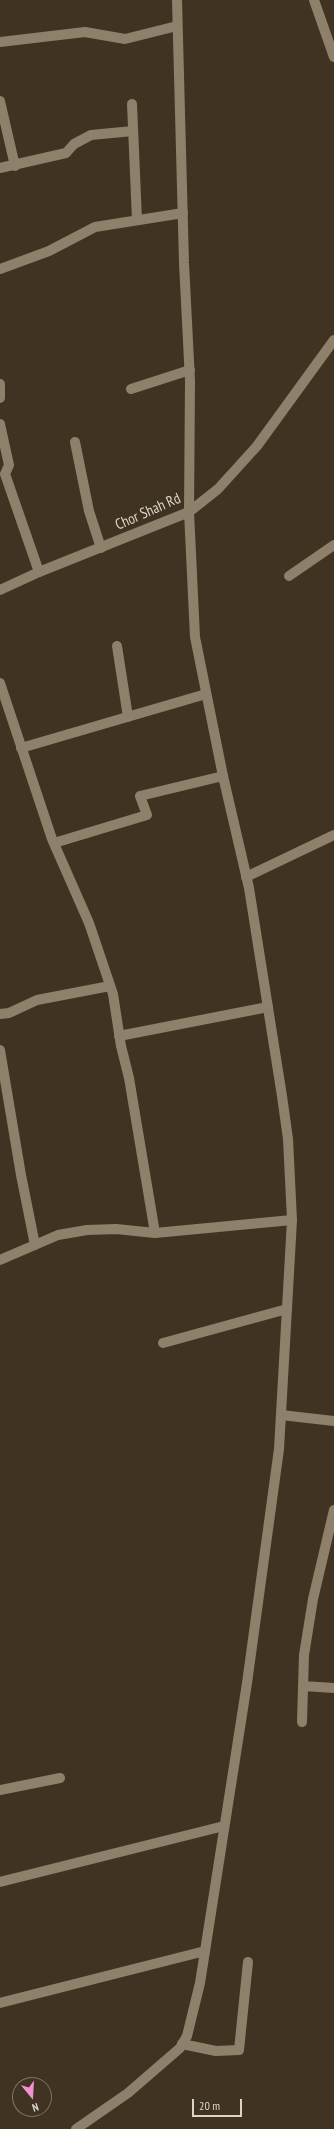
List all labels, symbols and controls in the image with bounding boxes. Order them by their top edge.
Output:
street label: Chor Shah Rd [112,490,184,534]
north arrow [12,2077,52,2117]
scale bar [194,2091,244,2117]
text: 20 m [199,2098,220,2113]
text: N [30,2100,40,2115]

